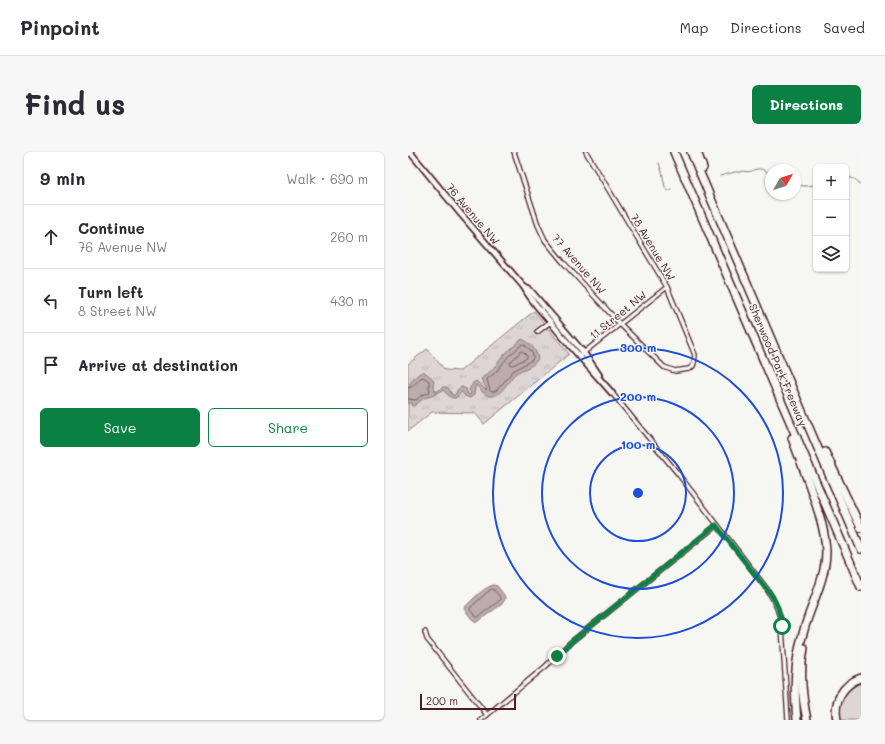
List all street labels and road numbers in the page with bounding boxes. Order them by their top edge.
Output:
street label: 76 Avenue NW [443,180,503,247]
street label: 78 Avenue NW [628,210,679,283]
street label: 77 Avenue NW [549,230,610,297]
street label: 11 Street NW [586,287,649,342]
street label: Sherwood Park Freeway [746,301,811,429]

